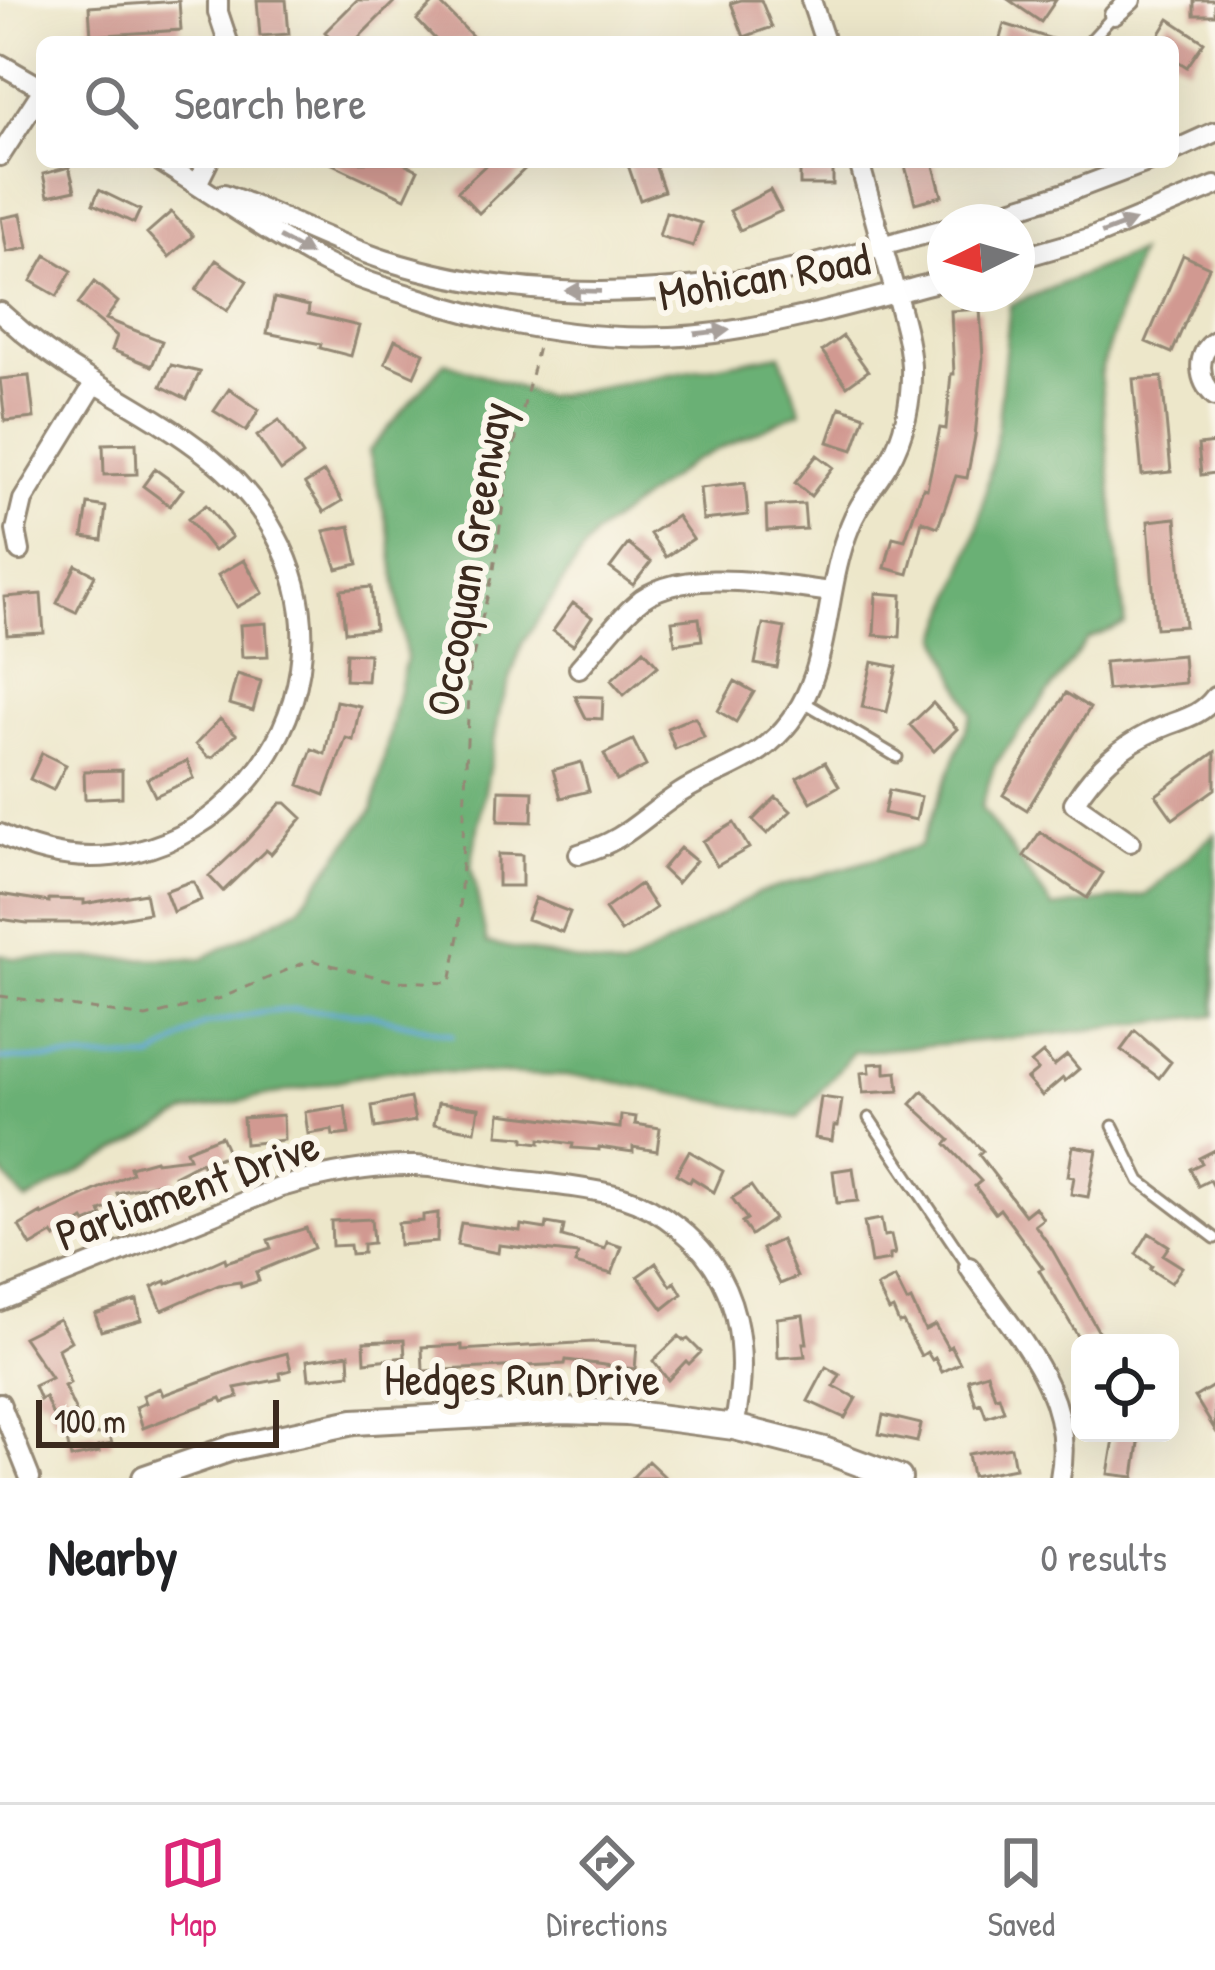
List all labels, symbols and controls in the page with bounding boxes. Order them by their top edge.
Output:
search box [36,36,1179,168]
icon: search [78,69,144,135]
text: Search here [174,72,366,133]
north arrow [927,204,1035,312]
one-way arrow [1100,217,1136,236]
street label: Mohican Road [654,227,874,325]
one-way arrow [279,235,312,256]
one-way arrow [563,282,601,301]
one-way arrow [694,322,731,341]
street label: Occoquan Greenway [410,397,526,721]
street label: Parliament Drive [47,1113,327,1265]
map controls [1071,1334,1179,1442]
button: locate [1071,1334,1179,1442]
street label: Hedges Run Drive [384,1348,660,1409]
scale bar [36,1394,279,1447]
text: 100 m [54,1399,126,1443]
text: Nearby [48,1522,178,1591]
text: 0 results [1041,1530,1167,1583]
tab: Map [160,1830,226,1946]
tab: Directions [546,1830,668,1946]
tab: Saved [988,1830,1055,1946]

